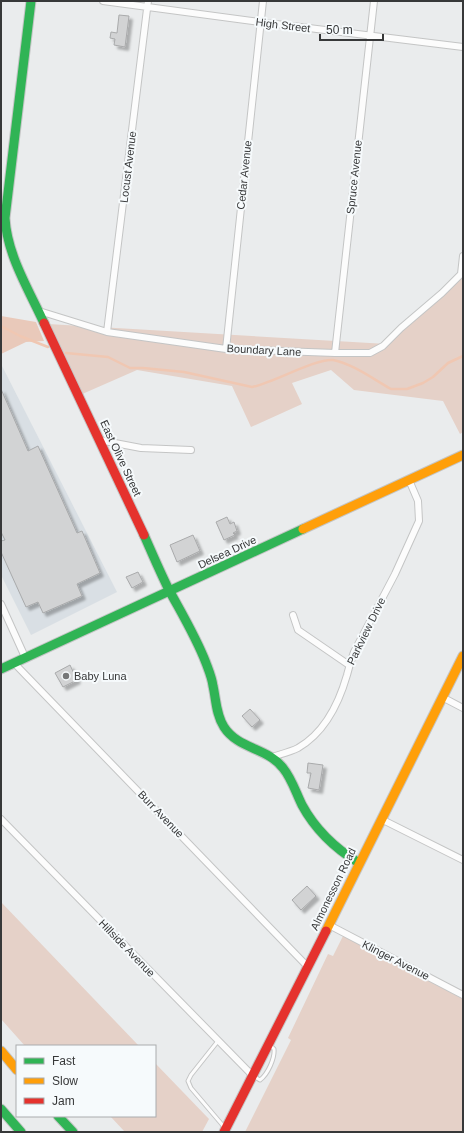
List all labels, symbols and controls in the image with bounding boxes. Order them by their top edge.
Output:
street label: High Street [255,16,311,34]
scale bar [320,16,383,42]
text: 50 m [326,23,353,37]
street label: Locust Avenue [118,131,138,203]
street label: Spruce Avenue [344,139,364,215]
street label: Cedar Avenue [234,140,254,210]
street label: Boundary Lane [226,342,302,358]
street label: East Olive Street [98,418,144,498]
street label: Delsea Drive [196,533,258,571]
street label: Parkview Drive [345,595,387,667]
place label: Baby Luna [74,670,127,682]
marker: Baby Luna [61,671,71,681]
street label: Burr Avenue [136,788,186,840]
street label: Almonesson Road [308,846,358,932]
street label: Hillside Avenue [97,917,157,979]
street label: Klinger Avenue [360,938,432,982]
legend [16,1045,156,1117]
text: Fast [52,1054,76,1068]
text: Slow [52,1074,78,1088]
text: Jam [52,1094,75,1108]

